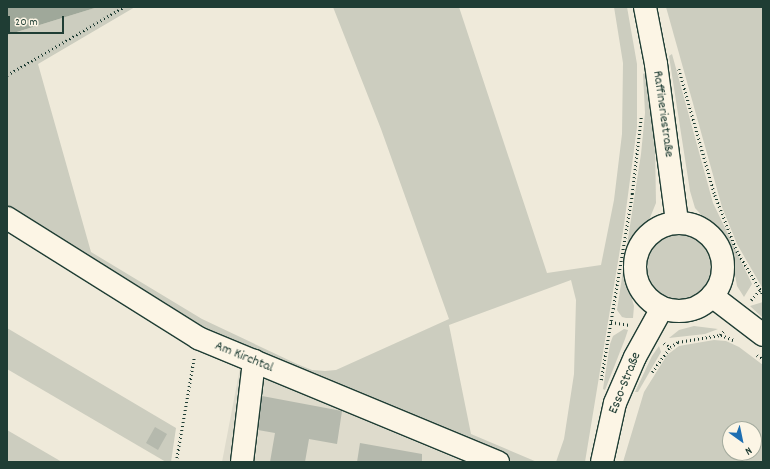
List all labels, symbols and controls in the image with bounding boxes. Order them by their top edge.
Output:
scale bar [10,8,66,34]
text: 20 m [15,14,38,31]
street label: Raffineriestraße [649,70,677,158]
street label: Am Kirchtal [212,338,276,376]
street label: Esso-Straße [605,350,645,416]
north arrow [722,421,762,461]
text: N [741,442,755,458]

